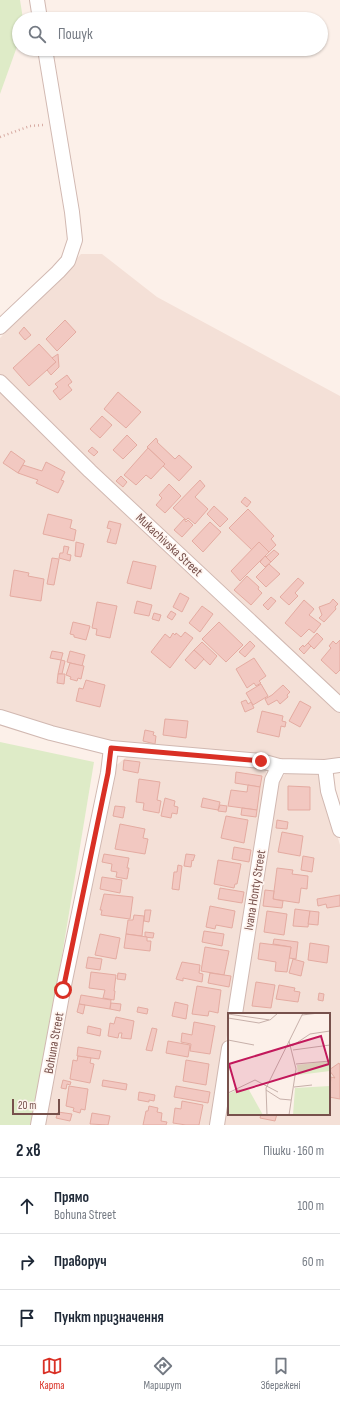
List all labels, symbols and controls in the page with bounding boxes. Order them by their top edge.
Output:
search box [12,12,328,56]
icon: search [26,23,48,45]
text: Пошук [58,25,93,44]
street label: Mukachivska Street [132,510,206,580]
route end [252,752,270,770]
street label: Ivana Honty Street [241,849,269,931]
route start [54,981,72,999]
street label: Bohuna Street [41,1011,67,1075]
inset map [228,1013,330,1115]
scale bar [12,1097,60,1116]
text: 20 m [18,1099,36,1112]
text: 2 хв [16,1141,41,1161]
text: Пішки · 160 m [263,1143,324,1159]
text: Прямо [54,1188,89,1207]
icon: ahead [16,1195,38,1217]
text: 100 m [297,1198,324,1214]
text: Bohuna Street [54,1207,116,1223]
icon: right [16,1251,38,1273]
text: Праворуч [54,1252,107,1271]
text: 60 m [302,1254,324,1270]
icon: arrive [16,1307,38,1329]
text: Пункт призначення [54,1308,164,1327]
tab: Карта [40,1355,65,1392]
tab: Маршрут [144,1355,182,1392]
tab: Збережені [261,1355,300,1392]

